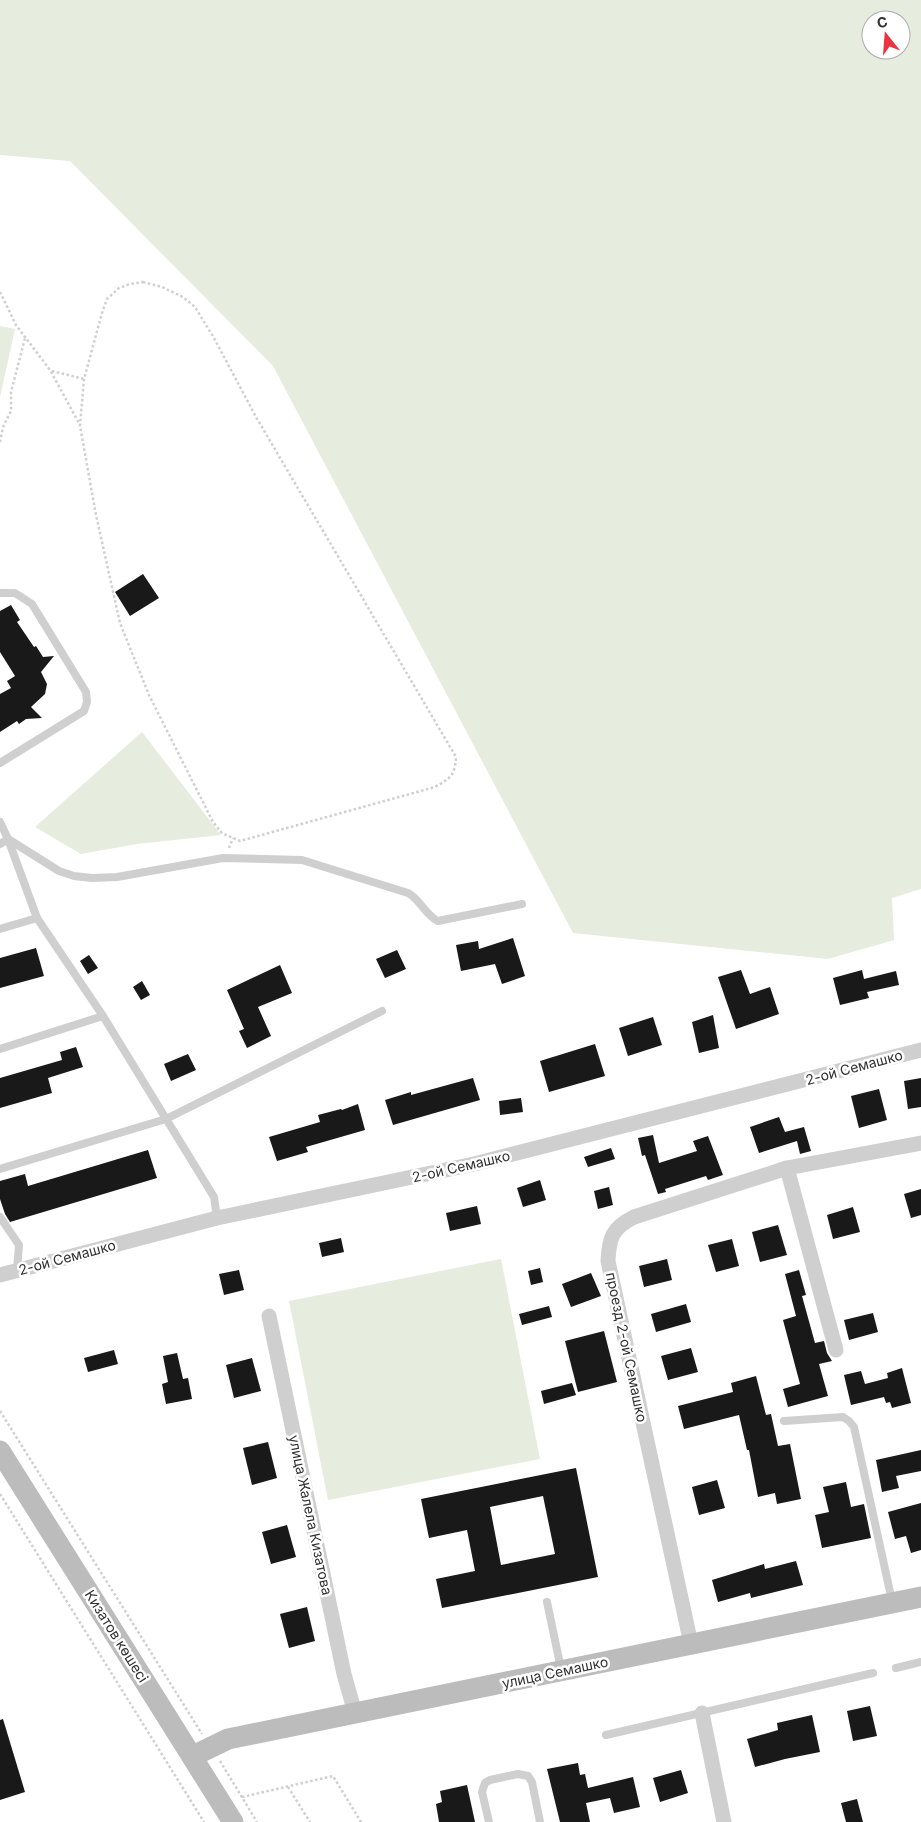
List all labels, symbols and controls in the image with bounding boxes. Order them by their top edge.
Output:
north arrow [861,10,911,60]
text: С [875,12,889,32]
street label: 2-ой Семашко [804,1046,904,1088]
street label: 2-ой Семашко [410,1146,512,1186]
street label: 2-ой Семашко [17,1236,117,1278]
street label: проезд 2-ой Семашко [603,1270,651,1424]
street label: улица Жалела Кизатова [286,1433,336,1597]
street label: Кизатов көшесі [82,1587,152,1685]
street label: улица Семашко [500,1652,610,1692]

